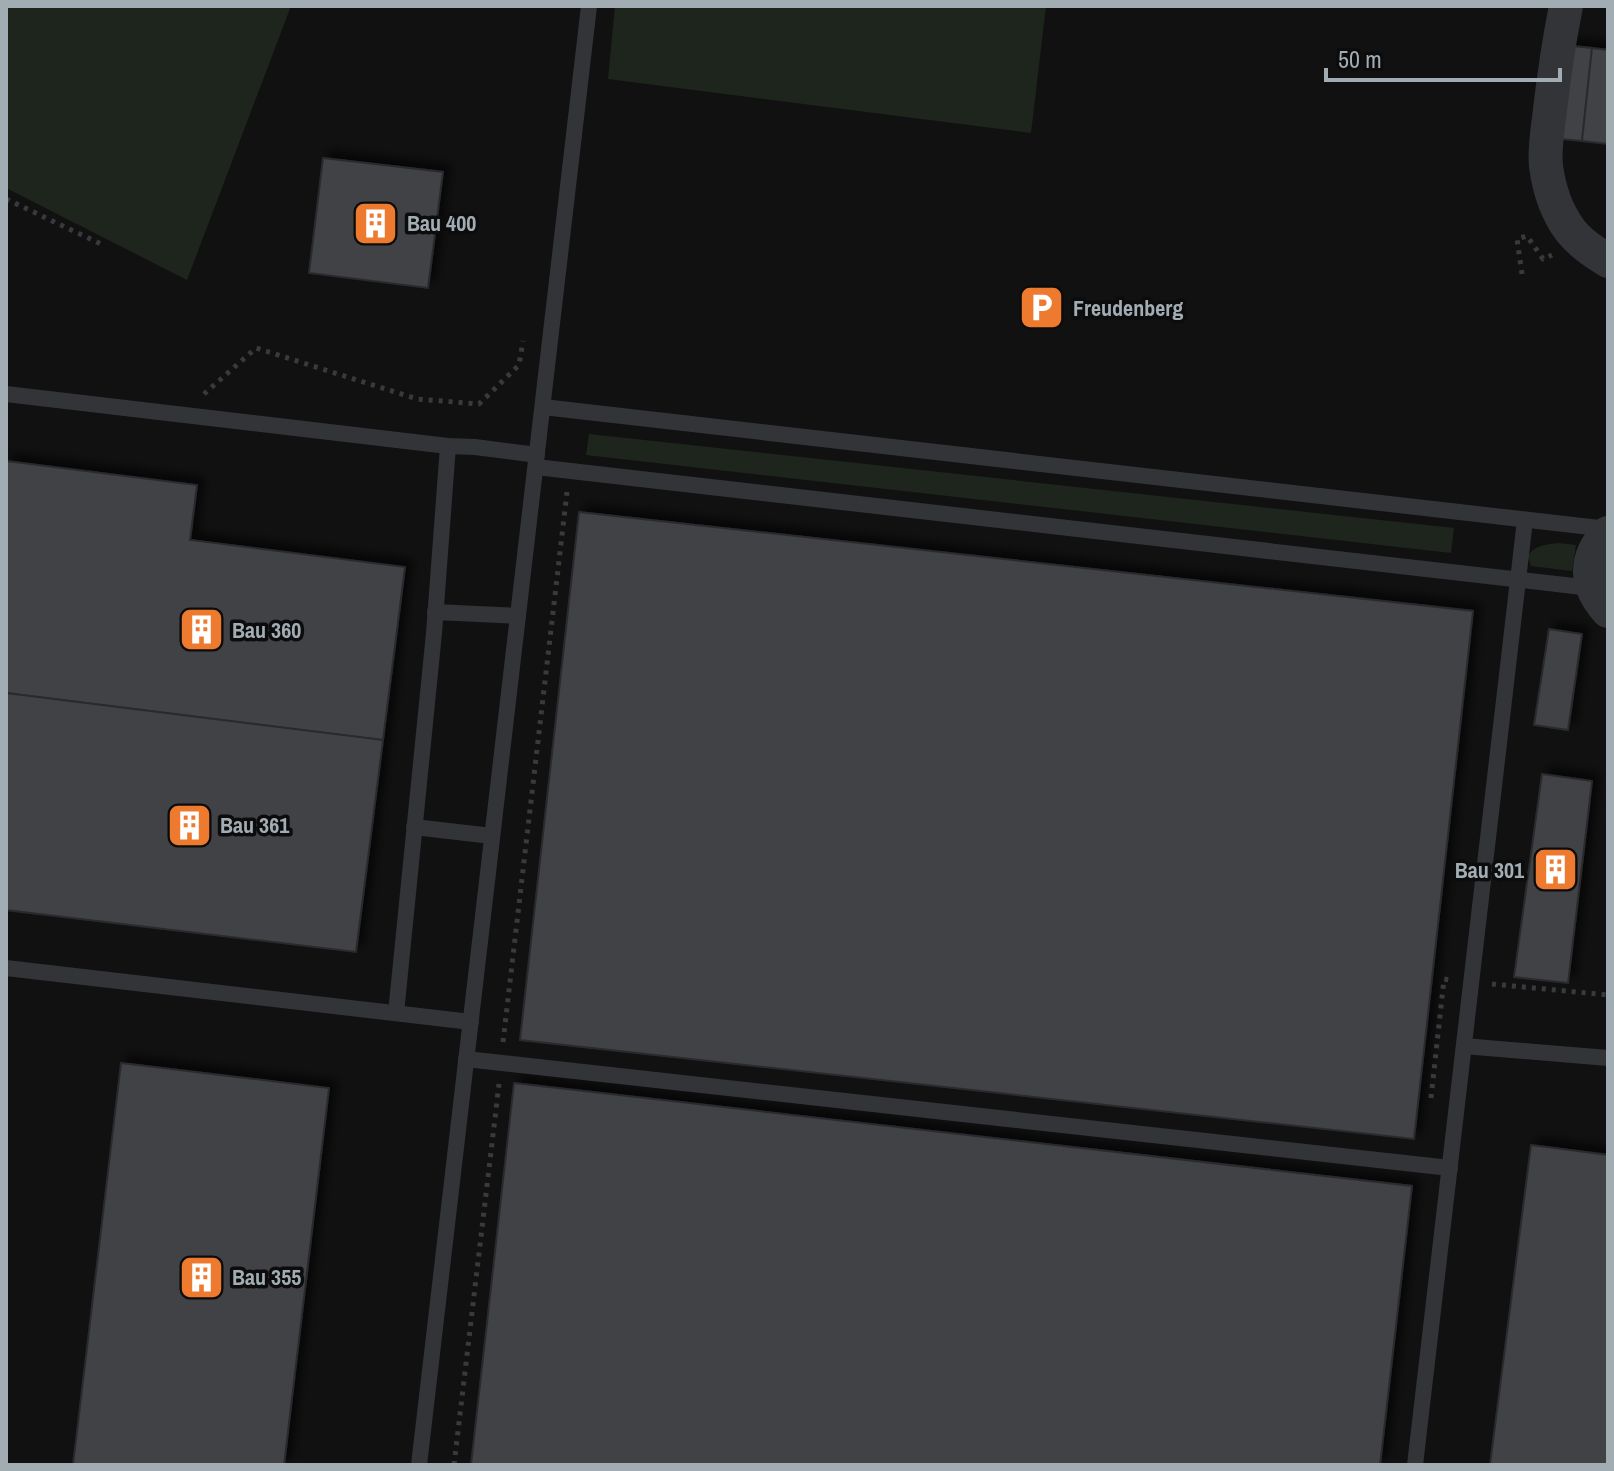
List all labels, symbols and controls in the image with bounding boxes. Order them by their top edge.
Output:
scale bar [1326,32,1560,82]
text: 50 m [1338,43,1382,75]
building icon: Bau 400 [352,199,400,247]
place label: Bau 400 [407,208,476,238]
parking icon: Freudenberg [1018,284,1066,332]
place label: Freudenberg [1073,293,1183,323]
building icon: Bau 360 [177,606,225,654]
place label: Bau 360 [232,615,301,645]
building icon: Bau 361 [165,801,213,849]
place label: Bau 361 [220,810,290,840]
building icon: Bau 301 [1531,846,1579,894]
place label: Bau 301 [1455,855,1525,885]
building icon: Bau 355 [177,1253,225,1301]
place label: Bau 355 [232,1262,301,1292]

